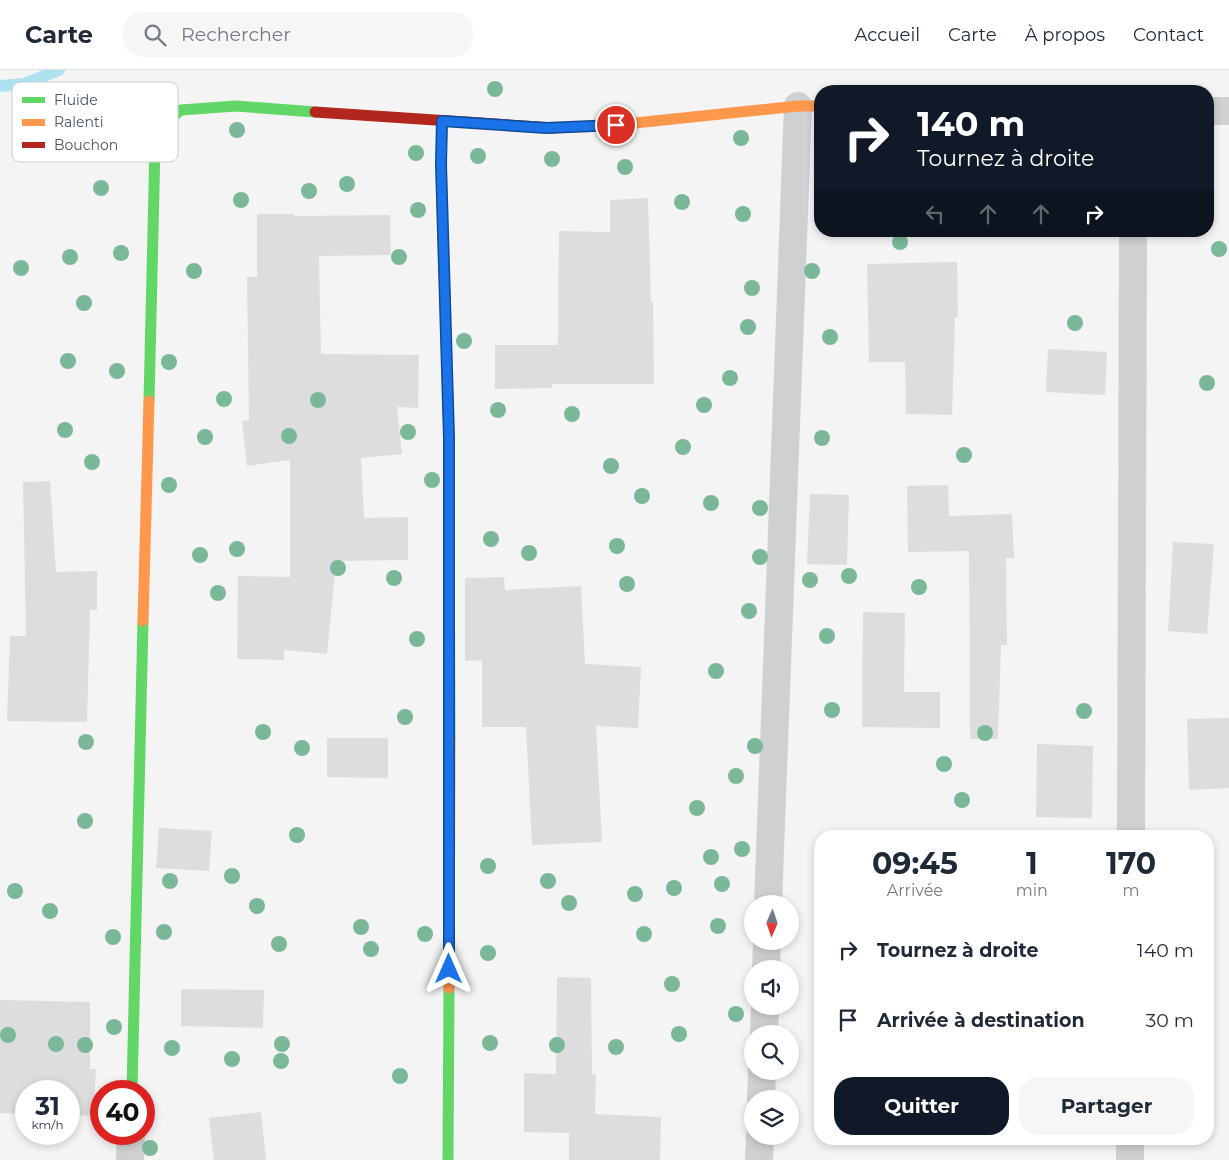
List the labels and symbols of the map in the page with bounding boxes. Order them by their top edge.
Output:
legend [12,82,178,162]
text: Fluide [54,91,98,109]
pin [595,104,637,146]
text: Ralenti [54,113,103,131]
text: Bouchon [54,136,118,154]
north arrow [744,895,799,950]
position arrow [422,942,474,994]
speed limit sign: 40 [90,1080,155,1145]

